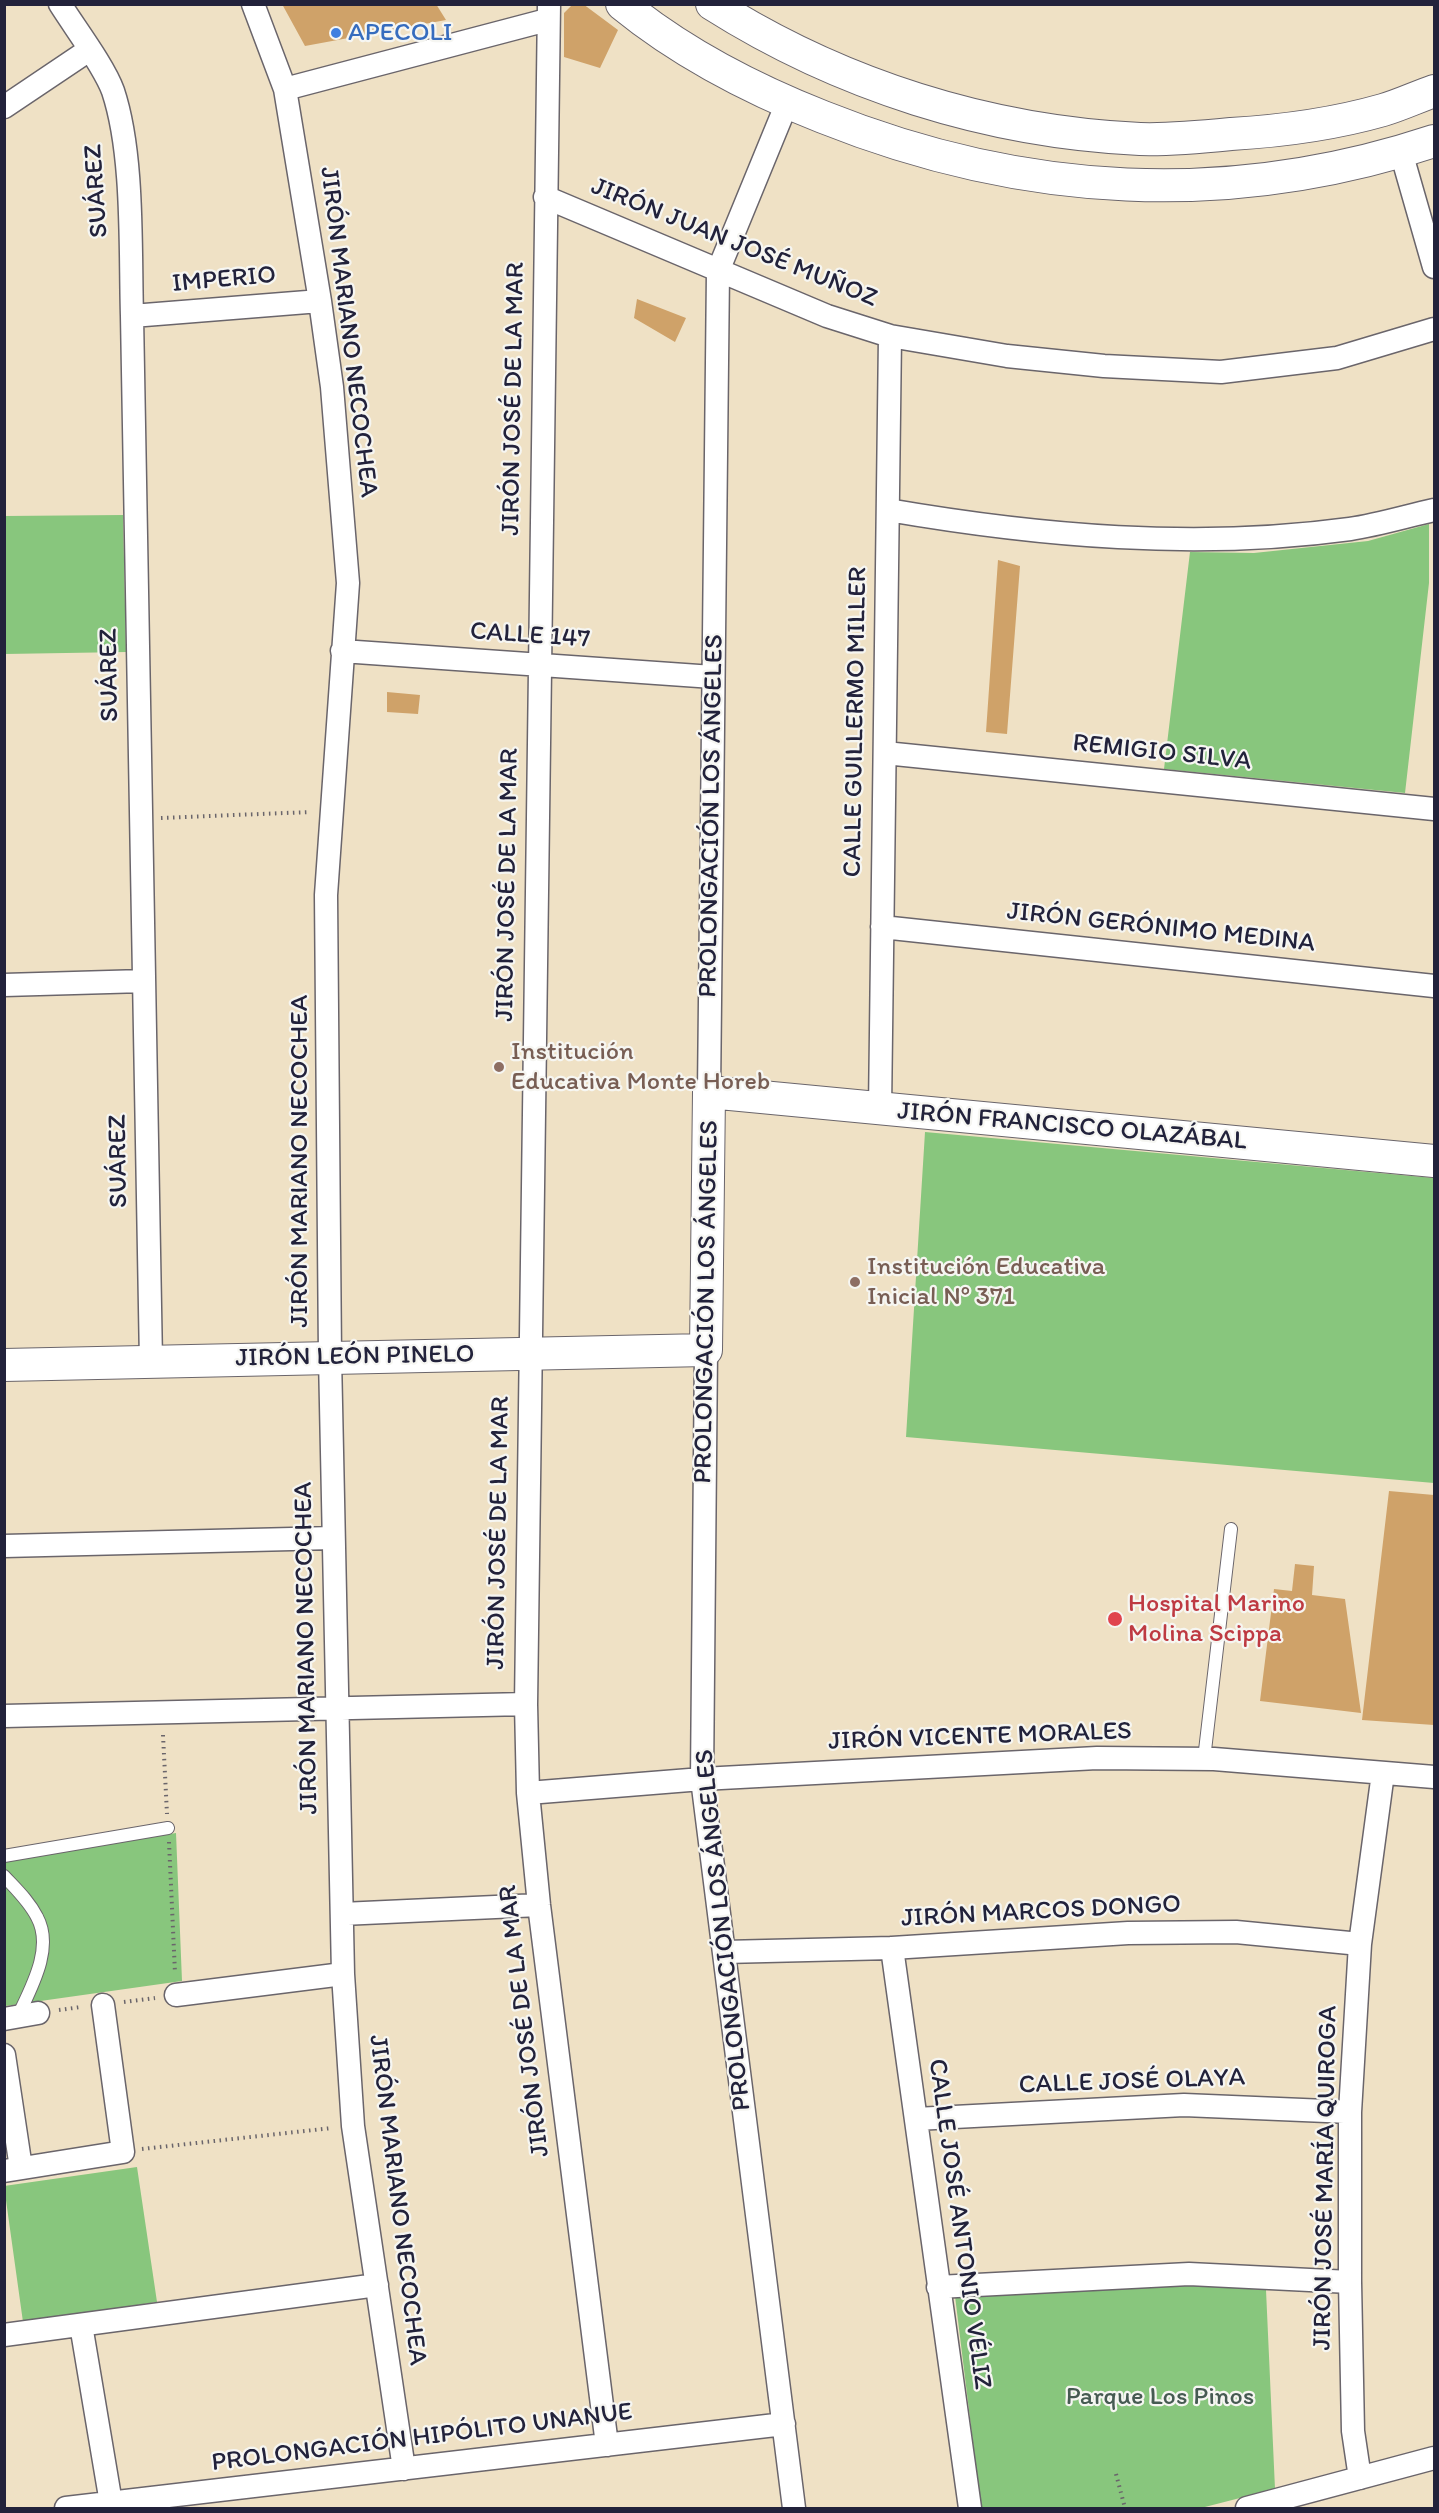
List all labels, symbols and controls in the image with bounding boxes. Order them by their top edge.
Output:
place label: APECOLI [348,17,452,49]
marker: APECOLI [329,26,343,40]
street label: SUÁREZ [78,143,116,239]
street label: JIRÓN MARIANO NECOCHEA [312,165,384,499]
street label: JIRÓN JUAN JOSÉ MUÑOZ [586,171,882,315]
street label: IMPERIO [171,260,277,300]
street label: JIRÓN JOSÉ DE LA MAR [496,262,532,536]
street label: CALLE GUILLERMO MILLER [838,566,874,878]
street label: CALLE 147 [469,616,591,656]
street label: SUÁREZ [94,628,126,722]
street label: PROLONGACIÓN LOS ÁNGELES [693,634,731,998]
street label: REMIGIO SILVA [1071,728,1253,778]
street label: JIRÓN JOSÉ DE LA MAR [490,748,526,1022]
street label: JIRÓN GERÓNIMO MEDINA [1005,896,1317,960]
street label: JIRÓN MARIANO NECOCHEA [284,995,316,1327]
place label: Institución Educativa Monte Horeb [511,1036,770,1098]
marker: Institución Educativa Monte Horeb [492,1060,506,1074]
street label: JIRÓN FRANCISCO OLAZÁBAL [896,1096,1248,1158]
street label: SUÁREZ [103,1114,135,1208]
street label: PROLONGACIÓN LOS ÁNGELES [688,1120,726,1484]
place label: Institución Educativa Inicial Nº 371 [867,1251,1105,1312]
marker: Institución Educativa Inicial Nº 371 [848,1275,862,1289]
street label: JIRÓN LEÓN PINELO [235,1339,475,1375]
street label: JIRÓN JOSÉ DE LA MAR [481,1396,517,1670]
street label: JIRÓN MARIANO NECOCHEA [288,1481,326,1815]
place label: Hospital Marino Molina Scippa [1128,1588,1305,1649]
marker: Hospital Marino Molina Scippa [1106,1610,1124,1628]
street label: JIRÓN VICENTE MORALES [828,1716,1132,1758]
street label: PROLONGACIÓN LOS ÁNGELES [689,1748,759,2112]
street label: JIRÓN JOSÉ DE LA MAR [493,1883,557,2159]
street label: JIRÓN MARCOS DONGO [900,1889,1182,1935]
street label: JIRÓN JOSÉ MARÍA QUIROGA [1307,2005,1345,2351]
street label: JIRÓN MARIANO NECOCHEA [361,2033,433,2367]
street label: CALLE JOSÉ ANTONIO VÉLIZ [920,2057,998,2391]
street label: CALLE JOSÉ OLAYA [1018,2062,1246,2102]
park label: Parque Los Pinos [1066,2381,1254,2413]
street label: PROLONGACIÓN HIPÓLITO UNANUE [210,2397,634,2479]

